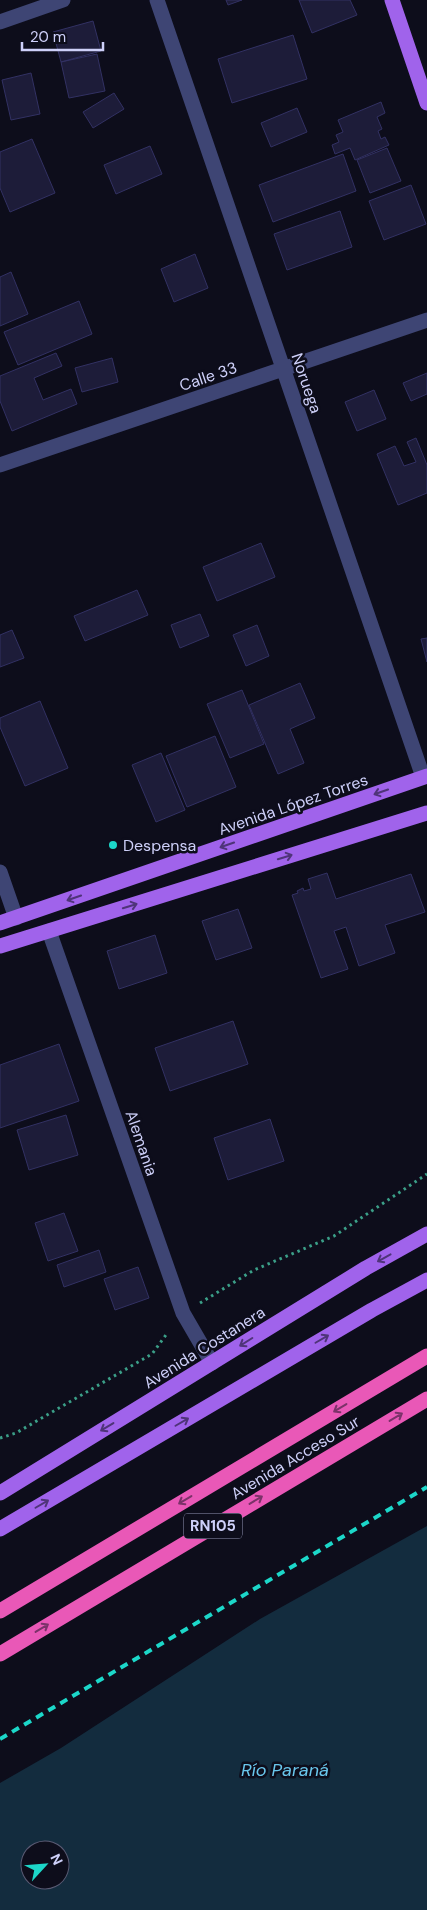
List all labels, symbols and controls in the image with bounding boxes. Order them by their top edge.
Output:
scale bar [22,20,104,52]
text: 20 m [30,27,66,47]
street label: Noruega [286,350,327,416]
street label: Calle 33 [177,357,240,396]
street label: Avenida López Torres [216,769,371,840]
one-way arrow [374,788,389,797]
place label: Despensa [123,835,196,856]
marker: Despensa [107,839,119,851]
one-way arrow [220,841,236,850]
one-way arrow [277,852,293,862]
one-way arrow [67,894,82,903]
one-way arrow [122,900,138,910]
street label: Alemania [121,1108,163,1179]
one-way arrow [377,1253,392,1263]
street label: Avenida Costanera [140,1302,269,1393]
one-way arrow [315,1334,329,1344]
one-way arrow [239,1338,253,1348]
one-way arrow [334,1403,348,1413]
street label: Avenida Acceso Sur [227,1411,364,1504]
one-way arrow [388,1412,402,1422]
one-way arrow [175,1416,189,1426]
one-way arrow [100,1422,114,1433]
one-way arrow [179,1495,193,1505]
one-way arrow [249,1495,263,1505]
one-way arrow [34,1499,49,1508]
road number: RN105 [184,1514,242,1538]
one-way arrow [34,1623,48,1633]
water label: Río Paraná [241,1758,329,1782]
north arrow [20,1840,70,1890]
text: N [46,1851,67,1868]

